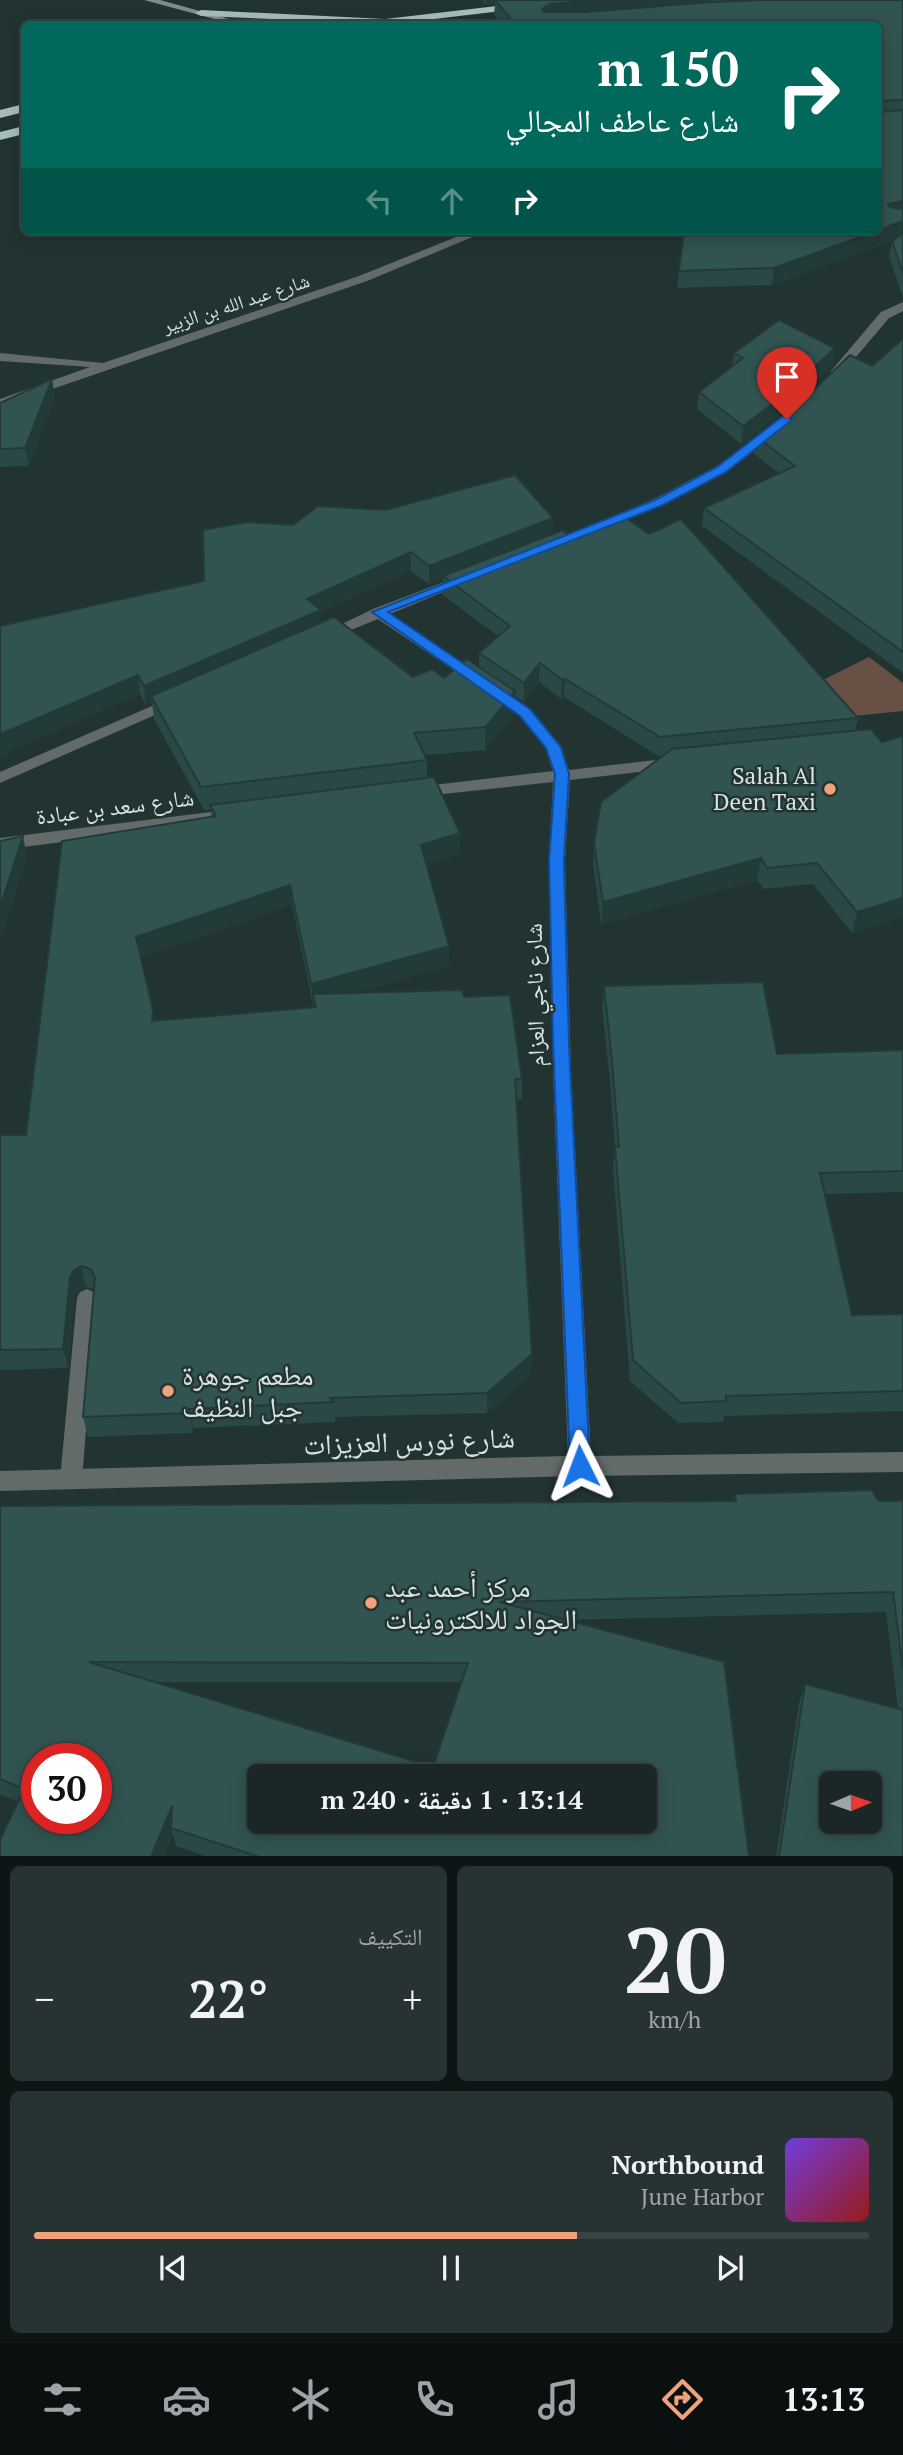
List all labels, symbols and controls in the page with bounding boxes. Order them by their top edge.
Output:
text: 150 m [597,35,739,100]
icon: right [763,49,854,140]
text: شارع عاطف المجالي [505,99,739,141]
icon: left [360,182,398,220]
icon: ahead [433,182,471,220]
icon: right [506,182,544,220]
street label: شارع عبد الله بن الزبير [158,267,312,338]
pin [757,347,817,419]
icon: arrive [768,358,806,396]
place label: Salah Al Deen Taxi [713,760,816,817]
street label: شارع سعد بن عبادة [34,781,196,832]
marker: Salah Al Deen Taxi [822,781,838,797]
street label: شارع ناجي العزام [518,923,555,1067]
place label: مطعم جوهرة جبل النظيف [182,1356,313,1425]
marker: مطعم جوهرة جبل النظيف [160,1383,176,1399]
street label: شارع نورس العزيزات [303,1418,515,1463]
position arrow [543,1429,617,1503]
place label: مركز أحمد عبد الجواد للالكترونيات [385,1568,577,1637]
marker: مركز أحمد عبد الجواد للالكترونيات [363,1595,379,1611]
speed limit sign: 30 [21,1743,112,1834]
north arrow [819,1771,882,1834]
map controls [819,1771,882,1834]
text: 13:14 · 1 دقيقة · 240 m [321,1782,583,1816]
text: 20 [623,1898,726,2019]
text: التكييف [358,1921,423,1952]
text: 22° [188,1964,268,2033]
text: − [34,1974,54,2024]
text: + [402,1974,423,2024]
text: km/h [648,2004,701,2035]
text: Northbound [611,2147,764,2181]
text: June Harbor [641,2181,764,2212]
icon: previous [154,2249,192,2287]
icon: pause [432,2249,470,2287]
icon: next [711,2249,749,2287]
icon: filters [38,2375,87,2424]
icon: car [162,2375,211,2424]
icon: climate [286,2375,335,2424]
icon: phone [410,2375,459,2424]
icon: music [534,2375,583,2424]
icon: directions [658,2375,707,2424]
text: 13:13 [782,2378,865,2420]

